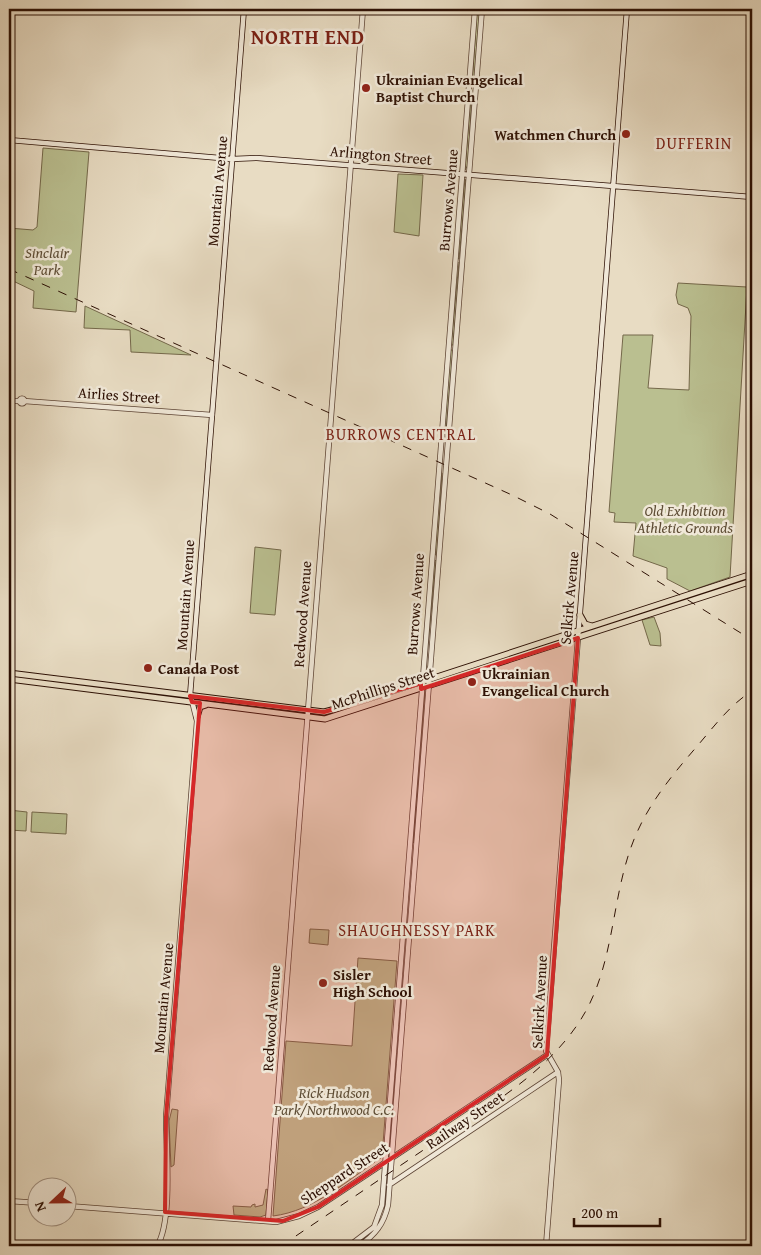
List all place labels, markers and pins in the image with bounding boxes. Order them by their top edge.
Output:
place label: Ukrainian Evangelical Baptist Church [376,69,523,107]
marker: Ukrainian Evangelical Baptist Church [360,82,372,94]
place label: Watchmen Church [494,124,616,145]
marker: Watchmen Church [620,128,632,140]
place label: Canada Post [158,658,239,679]
marker: Canada Post [142,662,154,674]
place label: Ukrainian Evangelical Church [482,663,609,701]
marker: Ukrainian Evangelical Church [466,676,478,688]
place label: Sisler High School [333,964,413,1002]
marker: Sisler High School [317,977,329,989]

